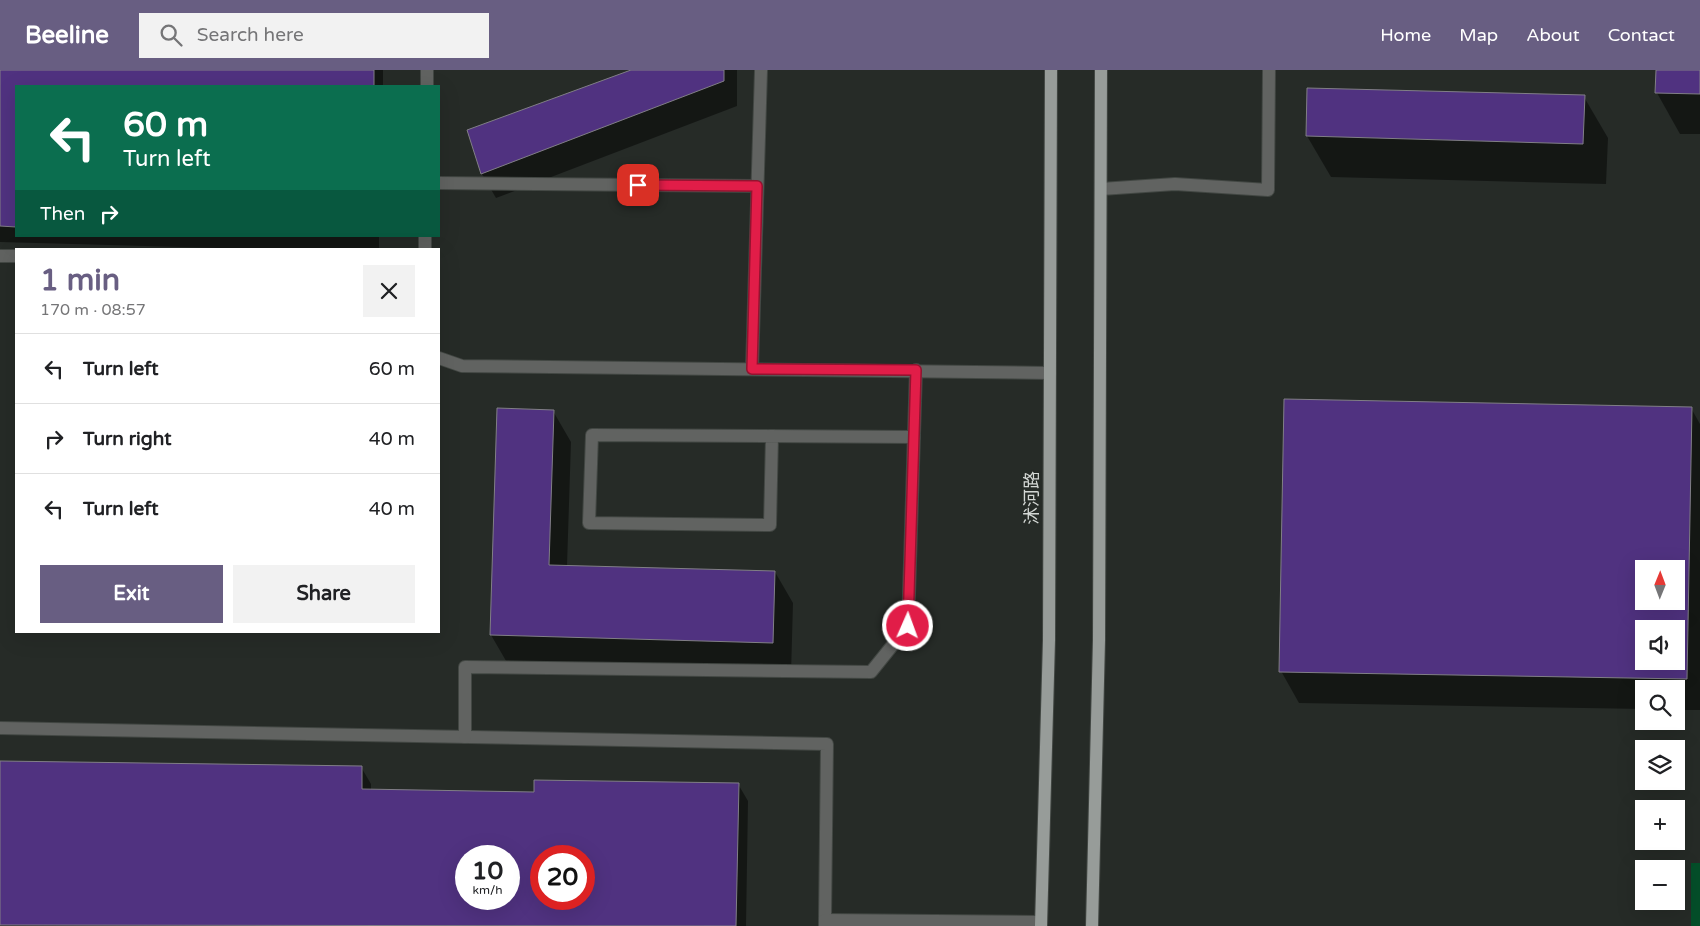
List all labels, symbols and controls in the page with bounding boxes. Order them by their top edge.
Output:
search box [139,13,489,58]
text: Beeline [25,21,109,50]
icon: search [157,21,185,49]
text: Search here [197,24,304,46]
text: Home [1380,24,1431,46]
text: Map [1459,24,1498,46]
text: About [1526,24,1580,46]
text: Contact [1608,24,1675,46]
text: 60 m [123,104,208,146]
icon: left [40,105,105,170]
text: Turn left [123,146,211,172]
pin [617,164,659,206]
icon: arrive [624,171,652,199]
icon: right [95,200,123,228]
text: Then [40,203,85,225]
text: 1 min [40,262,120,299]
button: close [363,265,415,317]
text: 170 m · 08:57 [40,300,146,320]
icon: left [40,355,68,383]
text: Turn left [83,358,159,380]
text: 60 m [369,358,415,380]
icon: right [40,425,68,453]
text: Turn right [83,428,171,450]
text: 40 m [369,428,415,450]
street label: 沭河路 [1021,471,1043,525]
icon: left [40,495,68,523]
text: Turn left [83,498,159,520]
text: 40 m [369,498,415,520]
north arrow [1635,560,1685,610]
map controls [1635,560,1685,910]
button: Exit [40,565,223,623]
button: Share [233,565,415,623]
position arrow [881,599,933,651]
button: sound [1635,620,1685,670]
button: search [1635,680,1685,730]
button: layers [1635,740,1685,790]
button: + [1635,800,1685,850]
speed limit sign: 20 [530,845,595,910]
text: 10 [472,856,503,886]
button: − [1635,860,1685,910]
text: km/h [472,883,503,897]

